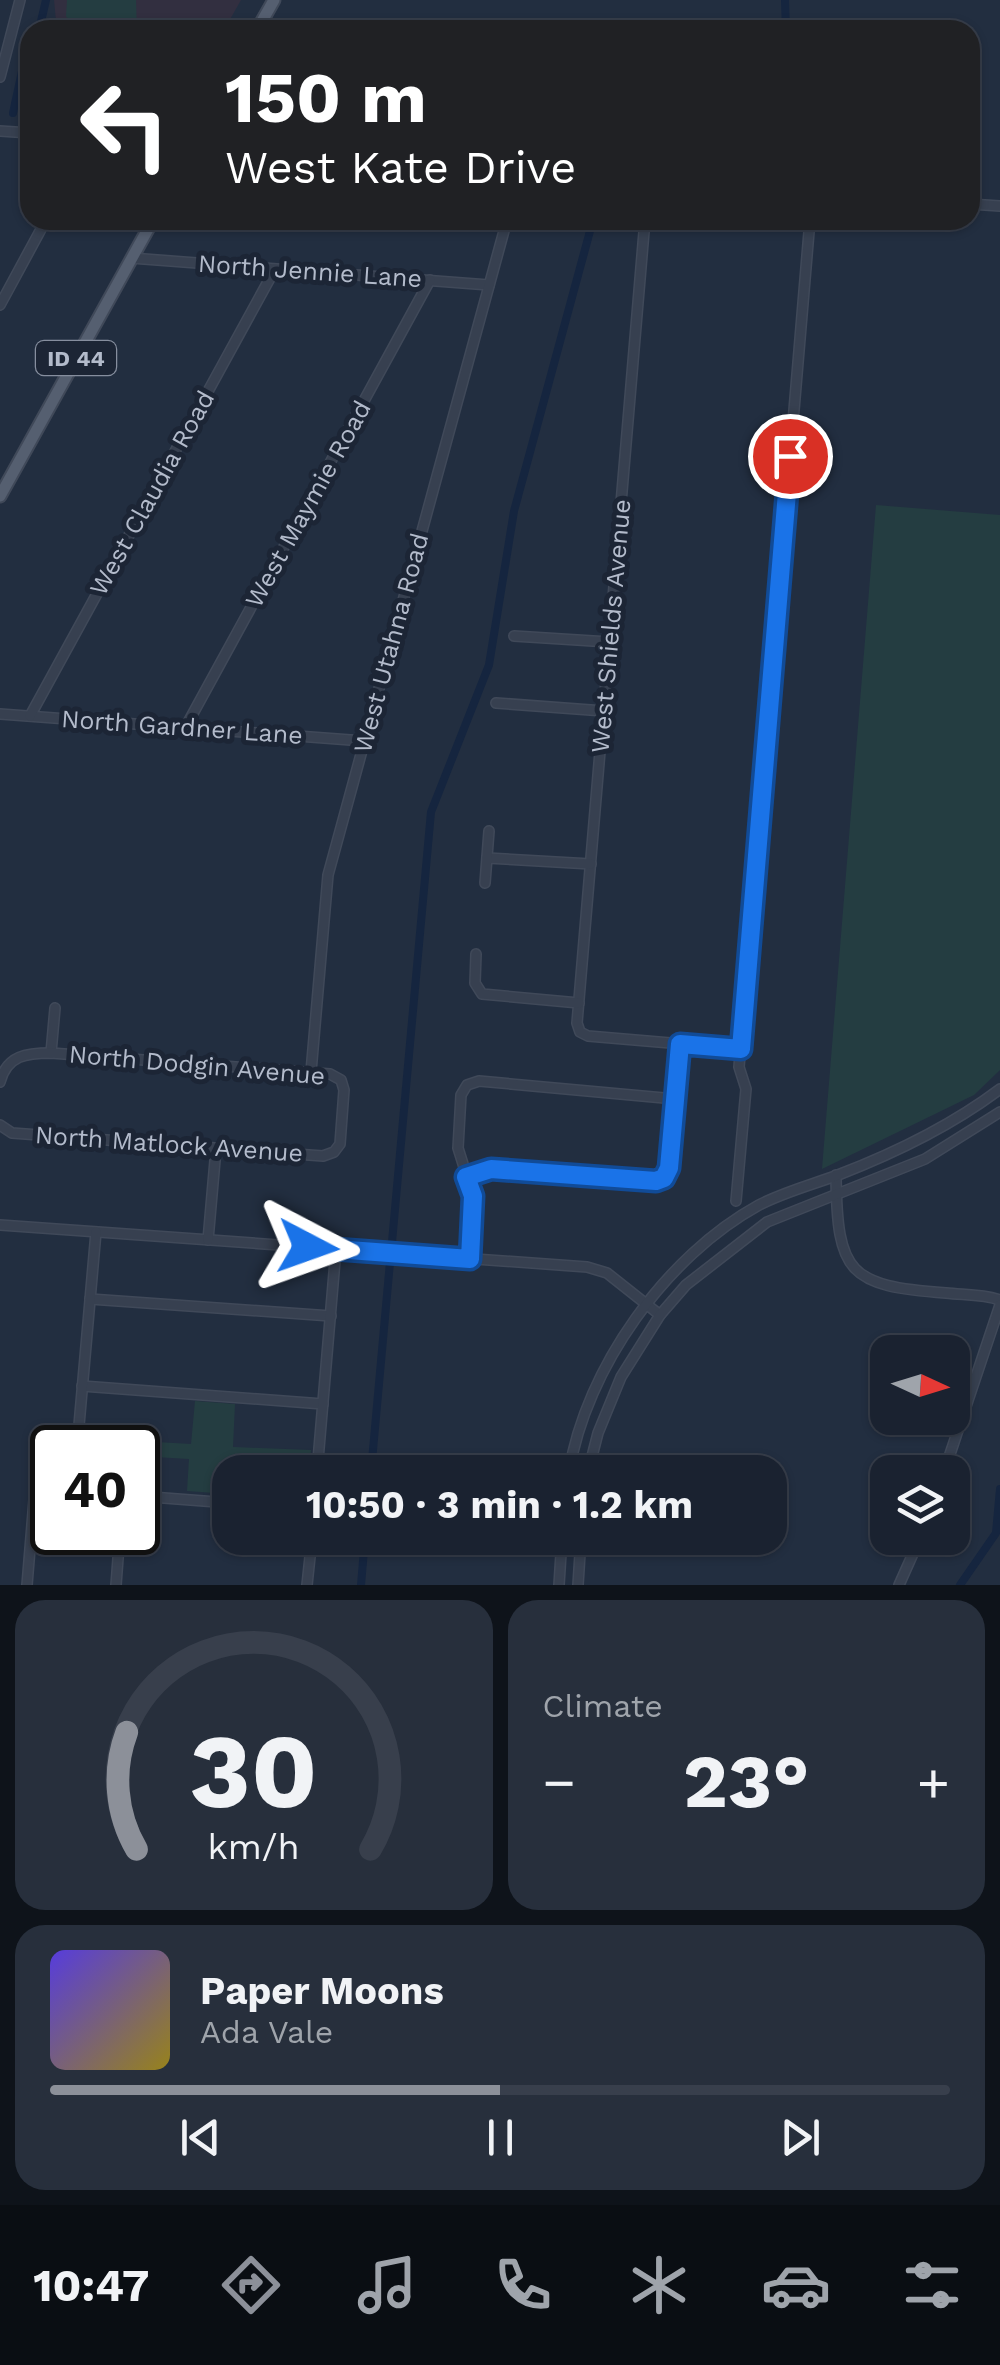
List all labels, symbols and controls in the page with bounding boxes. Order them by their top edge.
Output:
text: 150 m [225,57,427,139]
icon: left [60,60,190,190]
text: West Kate Drive [225,141,576,194]
street label: North Jennie Lane [197,249,423,293]
road number: ID 44 [36,341,116,375]
street label: West Claudia Road [84,386,220,600]
street label: West Maymie Road [239,396,377,612]
pin [748,414,833,499]
icon: arrive [763,429,818,484]
street label: West Shields Avenue [585,498,637,754]
street label: West Utahna Road [348,530,434,756]
street label: North Gardner Lane [60,704,304,750]
street label: North Dodgin Avenue [68,1039,326,1091]
street label: North Matlock Avenue [34,1120,304,1168]
position arrow [256,1195,360,1299]
north arrow [870,1335,970,1435]
map controls [870,1335,970,1555]
speed limit sign: 40 [30,1425,160,1555]
button: layers [870,1455,970,1555]
text: 10:50 · 3 min · 1.2 km [306,1483,693,1527]
text: Climate [543,1687,663,1725]
text: 30 [189,1710,318,1832]
text: 23° [683,1737,809,1825]
text: − [543,1750,576,1814]
text: + [917,1750,950,1814]
text: km/h [208,1826,300,1868]
text: Paper Moons [200,1969,444,2013]
text: Ada Vale [200,2013,333,2051]
icon: previous [173,2110,228,2165]
icon: pause [473,2110,528,2165]
icon: next [773,2110,828,2165]
icon: directions [216,2250,286,2320]
icon: music [352,2250,422,2320]
icon: phone [488,2250,558,2320]
icon: climate [624,2250,694,2320]
icon: car [761,2250,831,2320]
icon: filters [897,2250,967,2320]
text: 10:47 [33,2259,149,2312]

